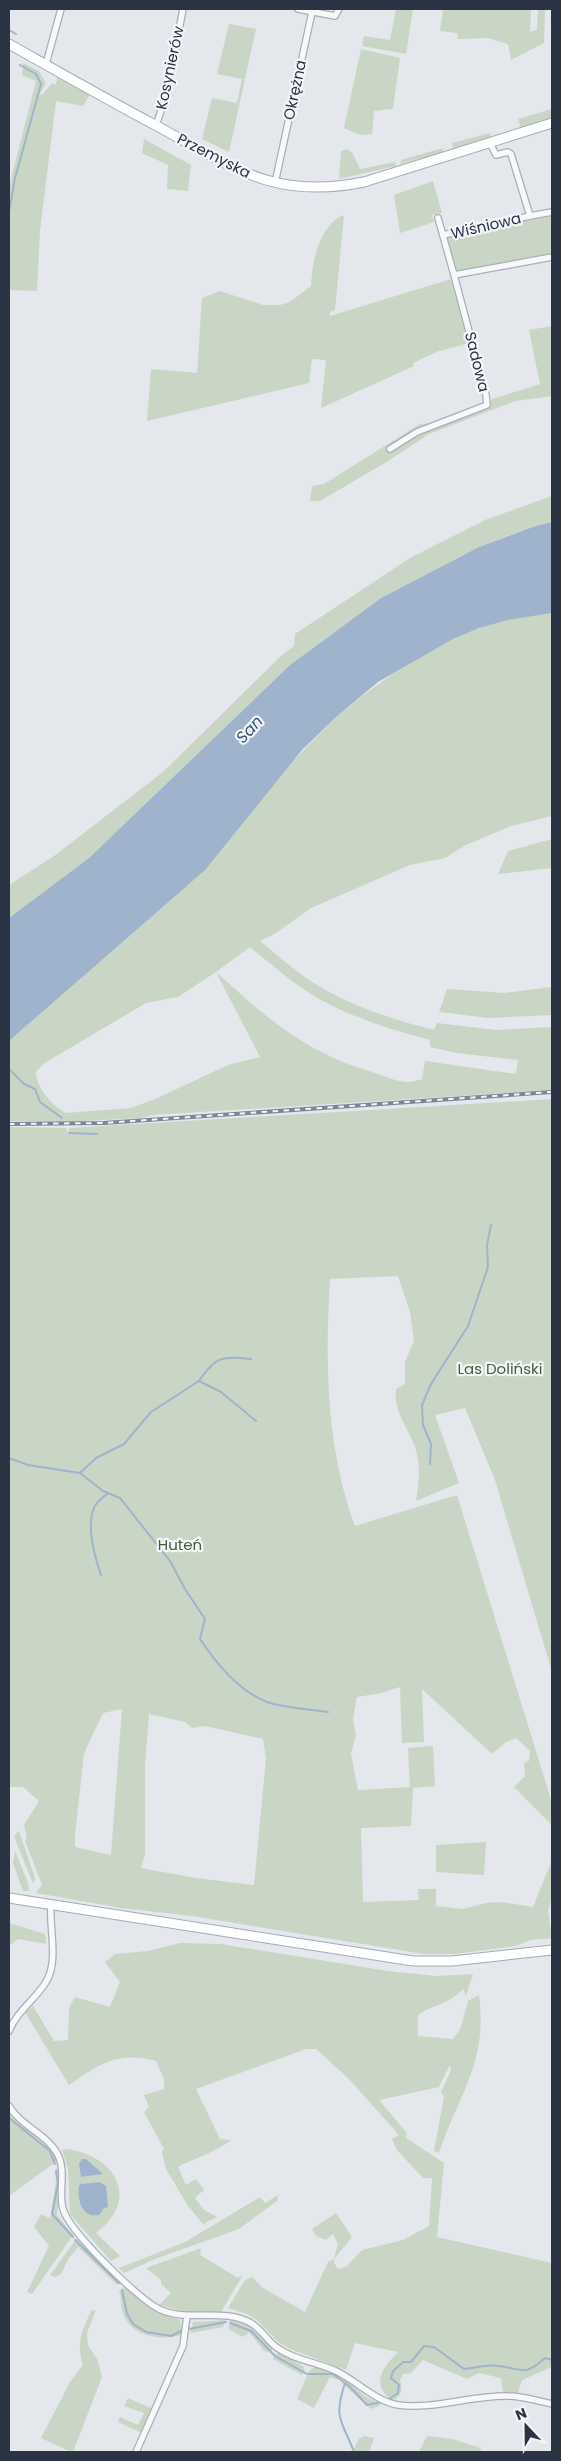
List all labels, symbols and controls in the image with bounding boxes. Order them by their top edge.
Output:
street label: Kosynierów [150,23,189,112]
street label: Okrężna [278,58,311,122]
street label: Przemyska [174,128,255,183]
street label: Wiśniowa [449,207,523,244]
street label: Sadowa [460,330,495,394]
water label: San [231,710,268,748]
park label: Las Doliński [458,1358,542,1379]
park label: Huteń [158,1534,202,1555]
north arrow [501,2401,551,2451]
text: N [513,2403,530,2425]

